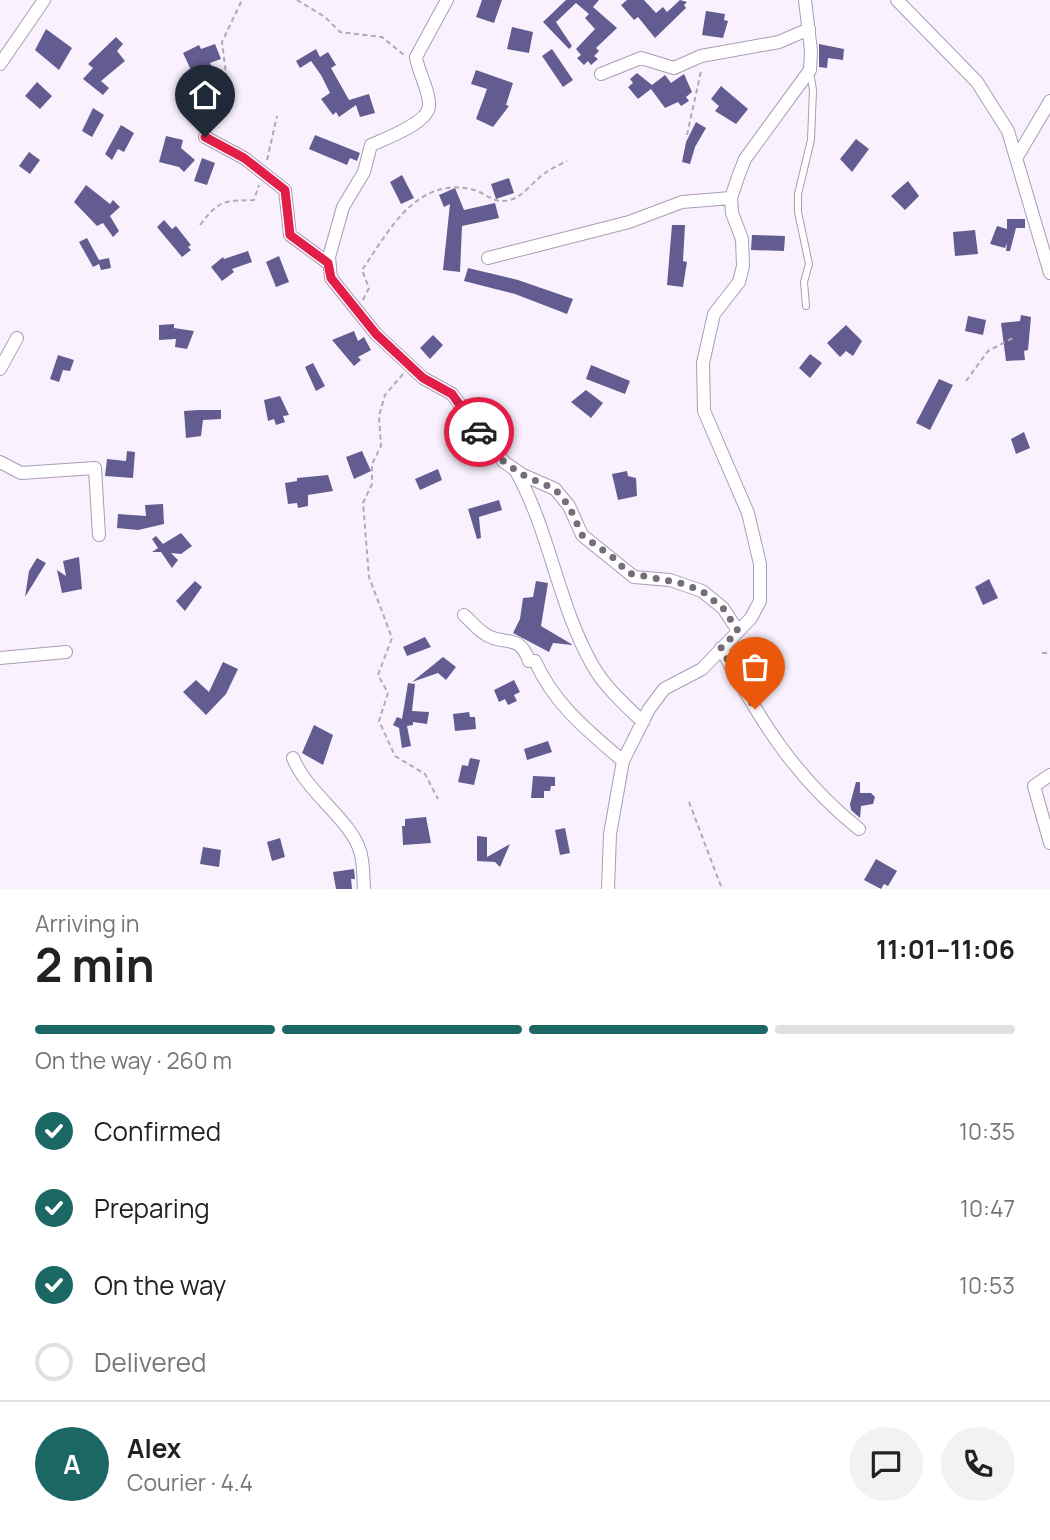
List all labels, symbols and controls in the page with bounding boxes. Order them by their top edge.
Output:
pin [175,65,235,137]
icon: home [186,76,224,114]
courier [444,397,514,467]
icon: car [460,413,498,451]
pin [725,637,785,709]
icon: bag [736,648,774,686]
text: Arriving in [35,907,140,939]
text: 11:01–11:06 [876,931,1015,967]
text: 2 min [35,933,155,996]
text: On the way · 260 m [35,1044,232,1076]
icon: check [35,1112,73,1150]
text: Confirmed [94,1113,221,1149]
text: 10:35 [959,1115,1015,1147]
icon: check [35,1189,73,1227]
text: Preparing [94,1190,210,1226]
text: 10:47 [960,1192,1015,1224]
icon: check [35,1266,73,1304]
text: On the way [94,1267,226,1303]
text: 10:53 [959,1269,1015,1301]
text: Delivered [94,1344,206,1380]
button: chat [849,1427,923,1501]
button: phone [941,1427,1015,1501]
text: Alex [127,1430,181,1466]
text: A [63,1446,81,1482]
text: Courier · 4.4 [127,1466,253,1498]

